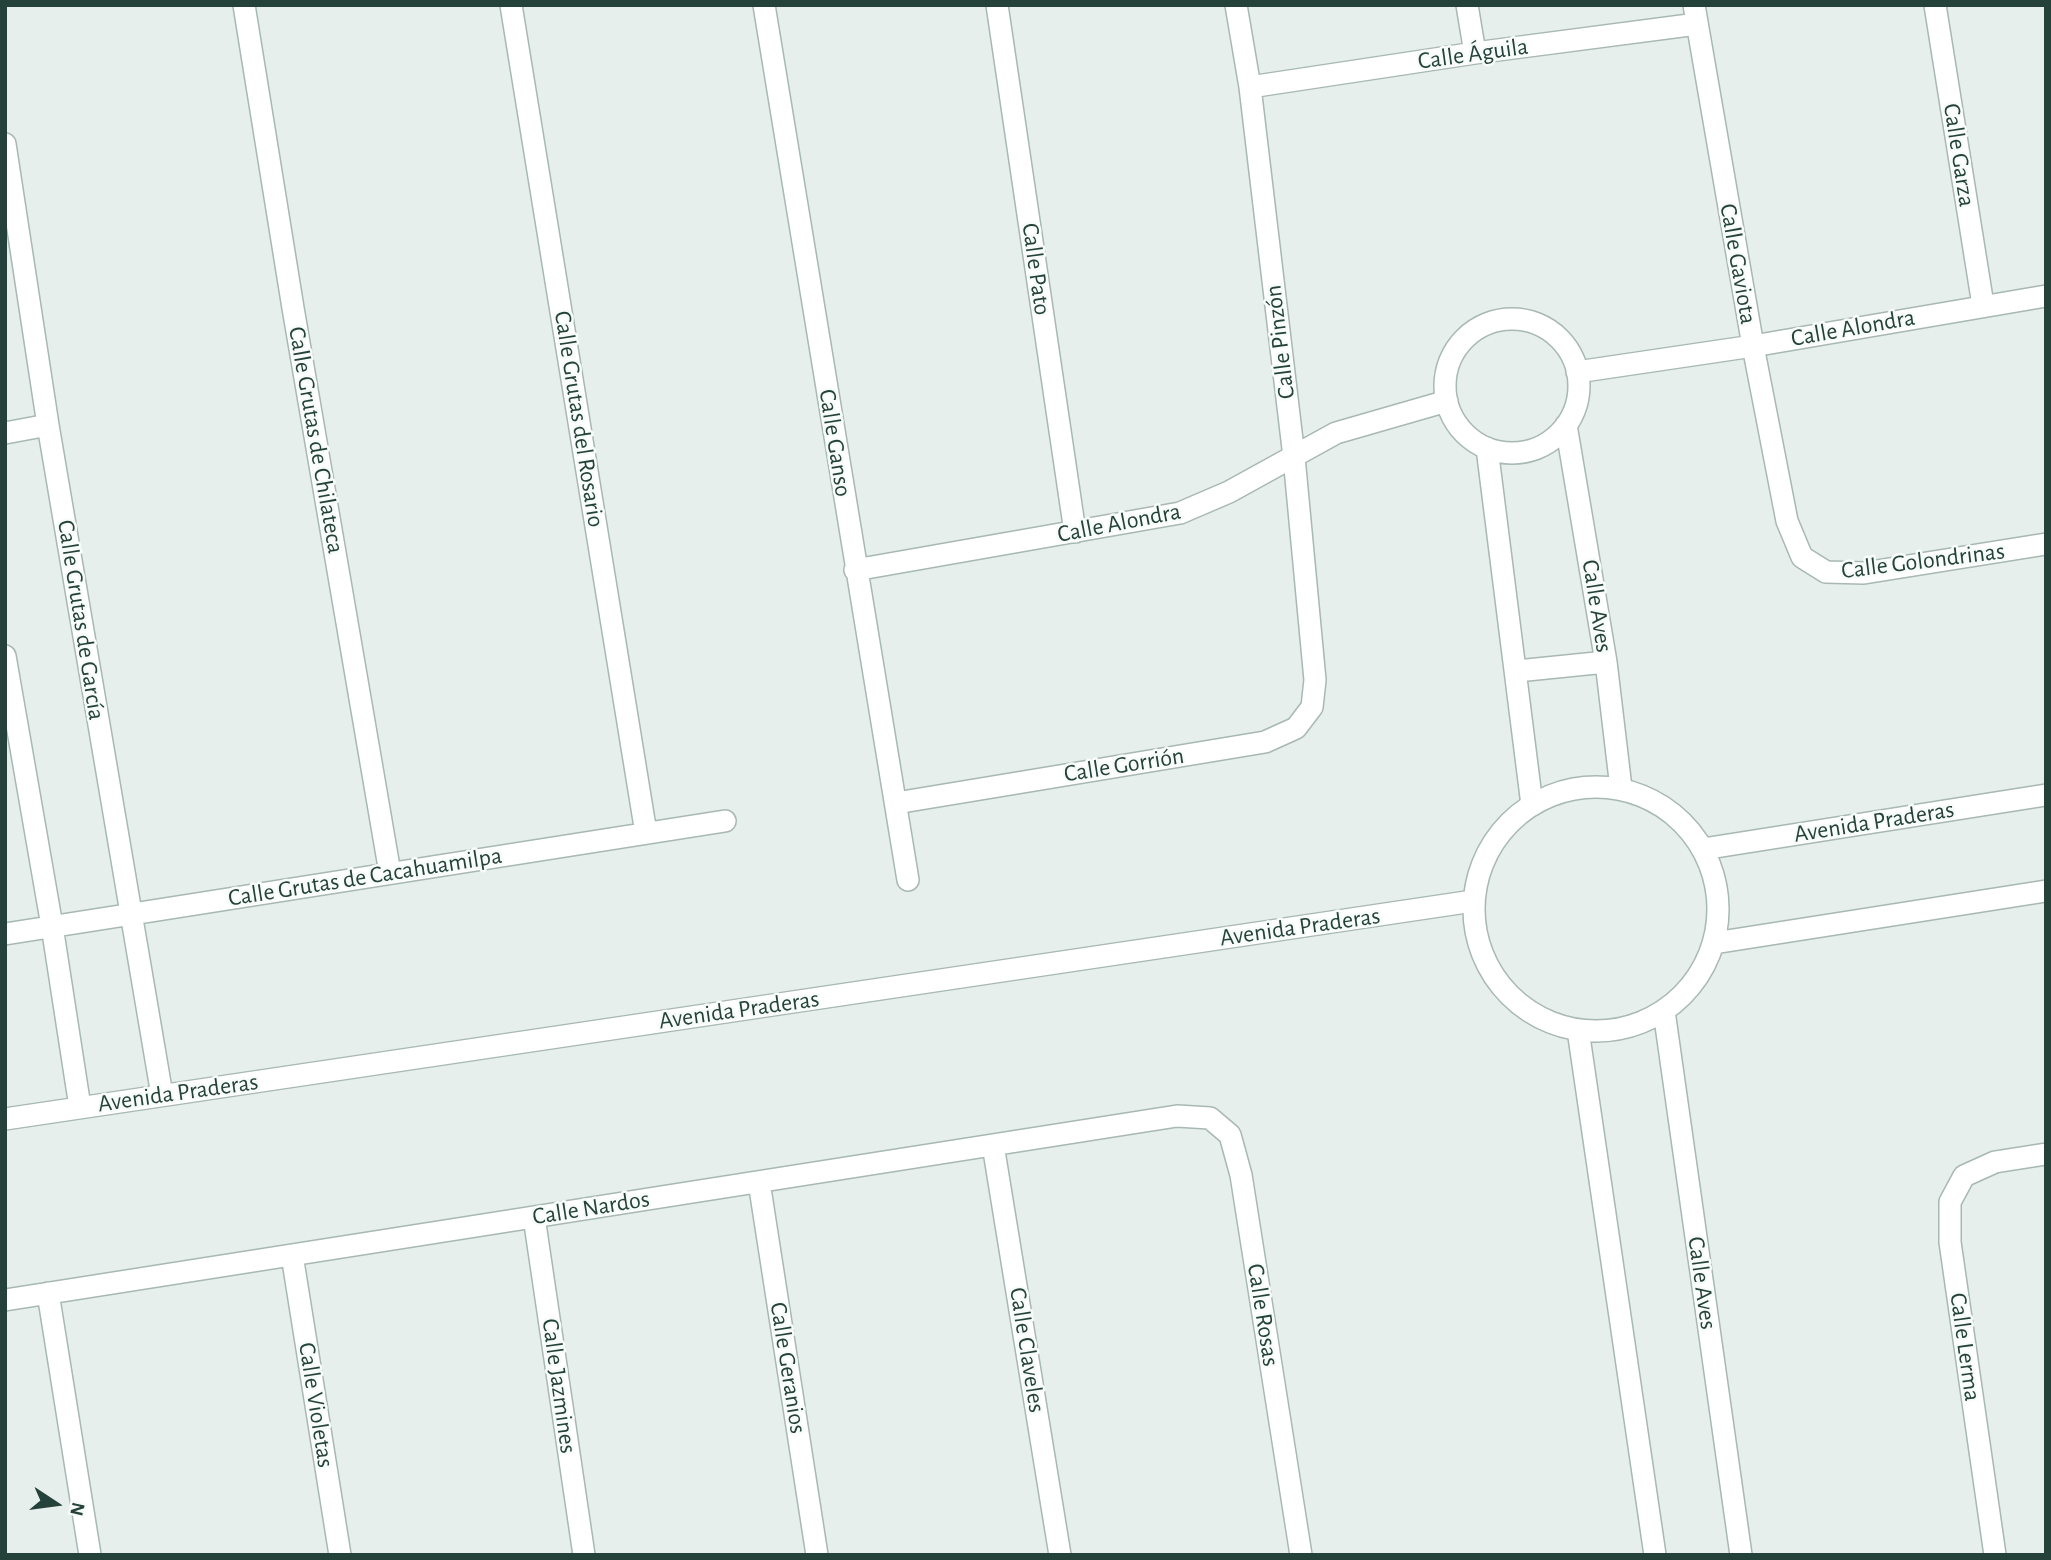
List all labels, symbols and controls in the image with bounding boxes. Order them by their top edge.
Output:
street label: Calle Águila [1416,32,1530,76]
street label: Calle Garza [1937,101,1981,209]
street label: Calle Gaviota [1713,201,1763,327]
street label: Calle Pato [1015,221,1057,317]
street label: Calle Pinzón [1259,283,1301,401]
street label: Calle Alondra [1789,303,1917,353]
street label: Calle Grutas del Rosario [548,309,610,529]
street label: Calle Grutas de Chilateca [282,324,350,556]
street label: Calle Ganso [812,387,858,499]
street label: Calle Alondra [1055,497,1183,549]
street label: Calle Grutas de García [51,518,111,722]
street label: Calle Golondrinas [1840,537,2006,585]
street label: Calle Aves [1575,558,1619,654]
street label: Calle Gorrión [1062,741,1186,789]
street label: Avenida Praderas [1792,795,1956,849]
street label: Calle Grutas de Cacahuamilpa [226,841,504,913]
street label: Avenida Praderas [1218,901,1382,953]
street label: Avenida Praderas [657,984,821,1036]
street label: Avenida Praderas [96,1067,260,1119]
street label: Calle Nardos [530,1185,652,1231]
street label: Calle Aves [1681,1235,1723,1331]
street label: Calle Rosas [1241,1262,1285,1368]
street label: Calle Claveles [1003,1285,1051,1415]
street label: Calle Lerma [1943,1291,1987,1403]
street label: Calle Geranios [763,1300,813,1436]
street label: Calle Jazmines [535,1317,583,1455]
street label: Calle Violetas [292,1340,340,1470]
north arrow [21,1469,91,1539]
text: N [66,1500,88,1517]

